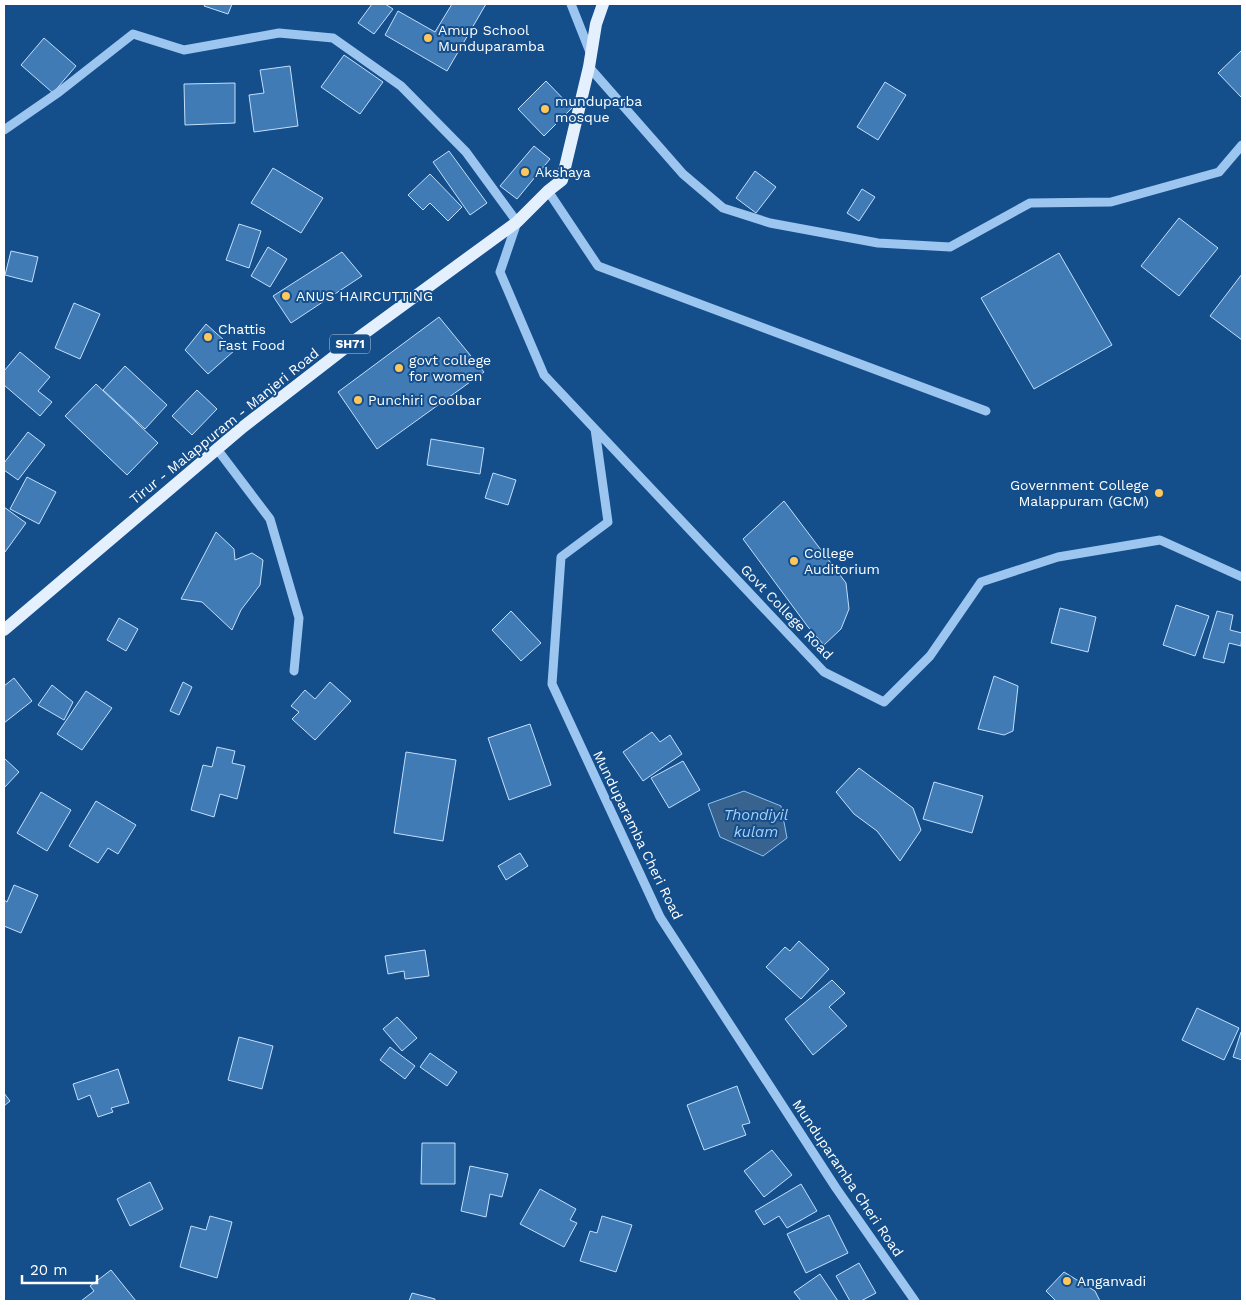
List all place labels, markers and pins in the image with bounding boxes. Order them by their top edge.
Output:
place label: Amup School Munduparamba [438,22,545,54]
marker: Amup School Munduparamba [422,32,434,44]
place label: munduparba mosque [555,93,642,125]
marker: munduparba mosque [539,103,551,115]
place label: Akshaya [535,164,591,180]
marker: Akshaya [519,166,531,178]
place label: ANUS HAIRCUTTING [296,288,433,304]
marker: ANUS HAIRCUTTING [280,290,292,302]
place label: Chattis Fast Food [218,321,285,353]
marker: Chattis Fast Food [202,331,214,343]
place label: govt college for women [409,352,491,384]
marker: govt college for women [393,362,405,374]
place label: Punchiri Coolbar [368,392,482,408]
marker: Punchiri Coolbar [352,394,364,406]
place label: Government College Malappuram (GCM) [1010,477,1149,509]
marker: Government College Malappuram (GCM) [1153,487,1165,499]
place label: College Auditorium [804,545,880,577]
marker: College Auditorium [788,555,800,567]
place label: Anganvadi [1077,1273,1146,1289]
marker: Anganvadi [1061,1275,1073,1287]

